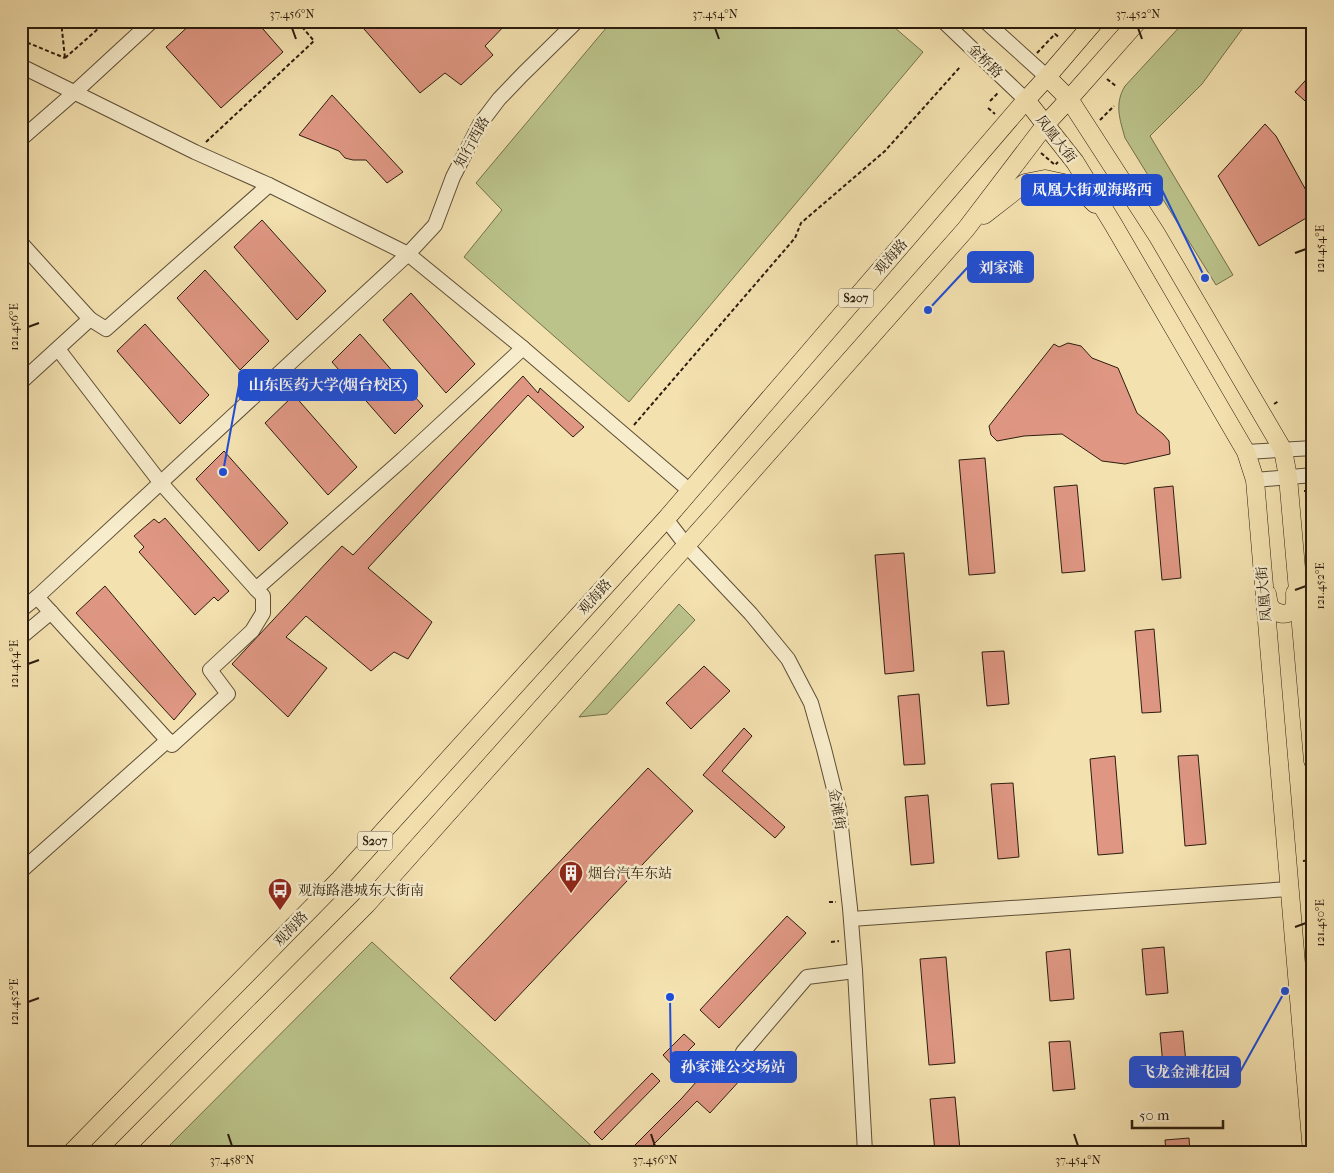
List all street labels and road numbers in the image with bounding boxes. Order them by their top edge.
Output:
street label: 金桥路 [964,40,1006,82]
street label: 凤凰大街 [1032,112,1080,166]
street label: 知行西路 [451,113,493,171]
street label: 观海路 [871,236,911,278]
road number: S207 [838,288,874,308]
street label: 凤凰大街 [1253,565,1275,623]
street label: 观海路 [575,576,615,618]
street label: 金滩街 [825,787,849,831]
road number: S207 [358,831,392,850]
street label: 观海路 [270,908,312,950]

